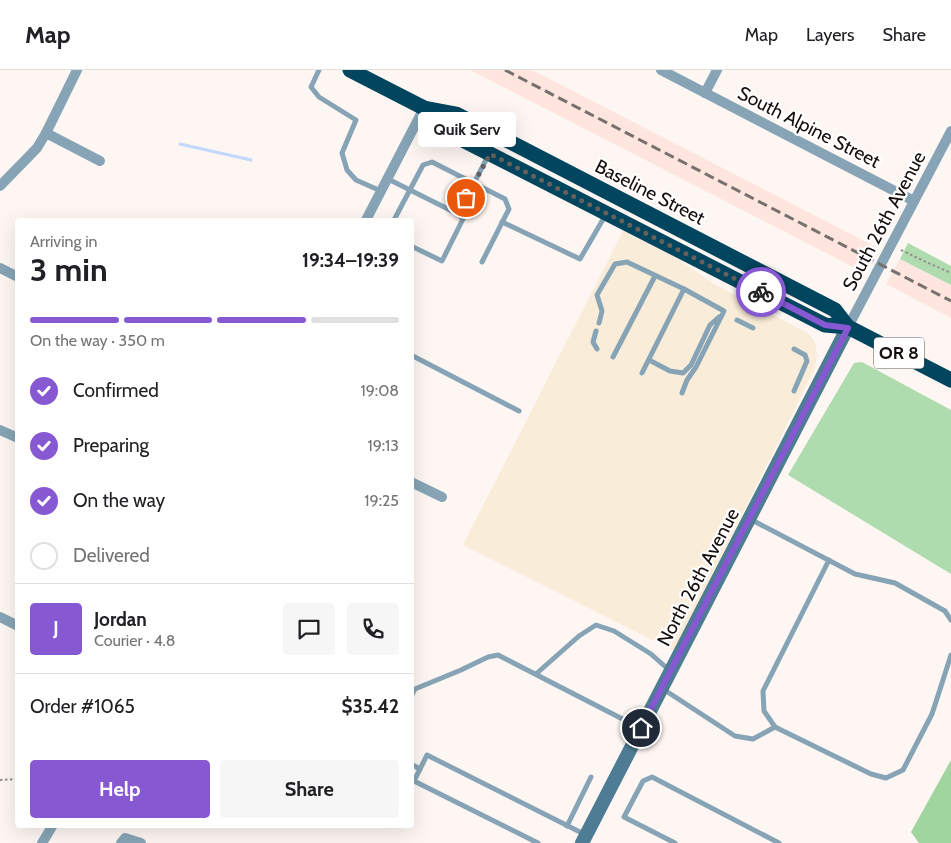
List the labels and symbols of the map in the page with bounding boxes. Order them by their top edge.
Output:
street label: South Alpine Street [734,81,885,173]
callout: Quik Serv [417,113,515,148]
street label: South 26th Avenue [838,147,931,295]
street label: Baseline Street [591,155,709,230]
pin [445,177,487,219]
courier [736,267,786,317]
road number: OR 8 [874,338,924,368]
street label: North 26th Avenue [652,504,744,650]
pin [620,707,662,749]

